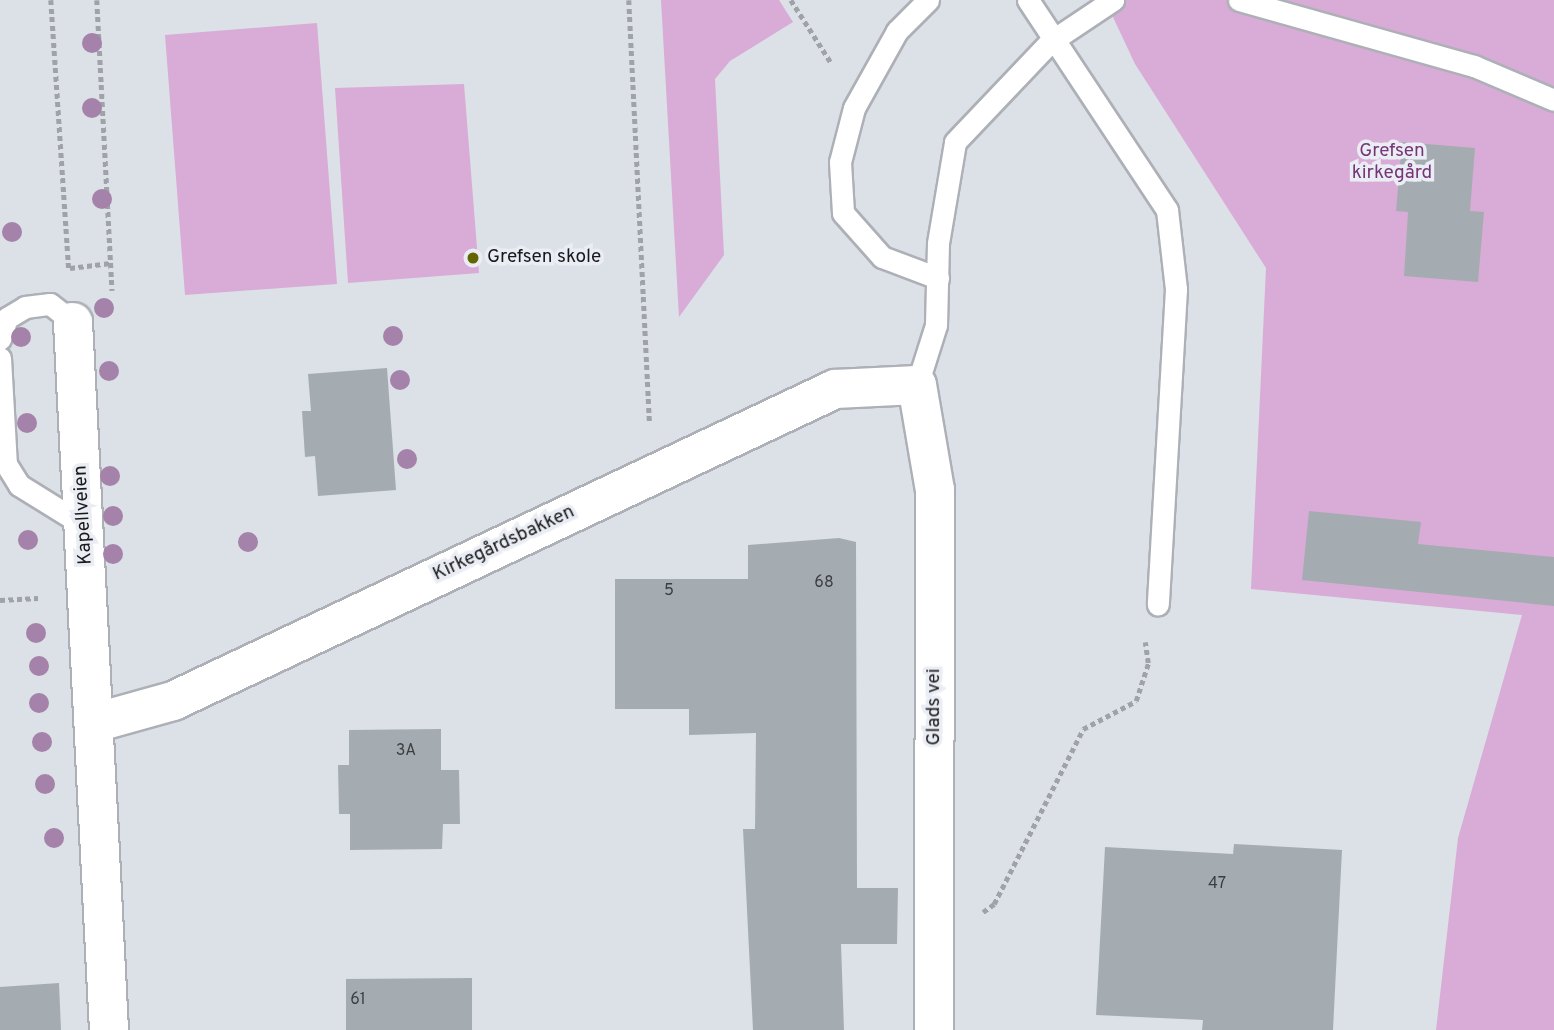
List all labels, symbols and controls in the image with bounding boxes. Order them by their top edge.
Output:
park label: Grefsen kirkegård [1352,141,1432,185]
place label: Grefsen skole [487,247,601,269]
marker: Grefsen skole [465,250,481,266]
street label: Kapellveien [70,465,98,565]
street label: Kirkegårdsbakken [430,501,578,587]
house number: 68 [814,573,834,593]
house number: 5 [664,581,674,601]
street label: Glads vei [924,668,946,746]
house number: 3A [396,741,416,761]
house number: 47 [1208,874,1226,894]
house number: 61 [350,990,366,1010]

